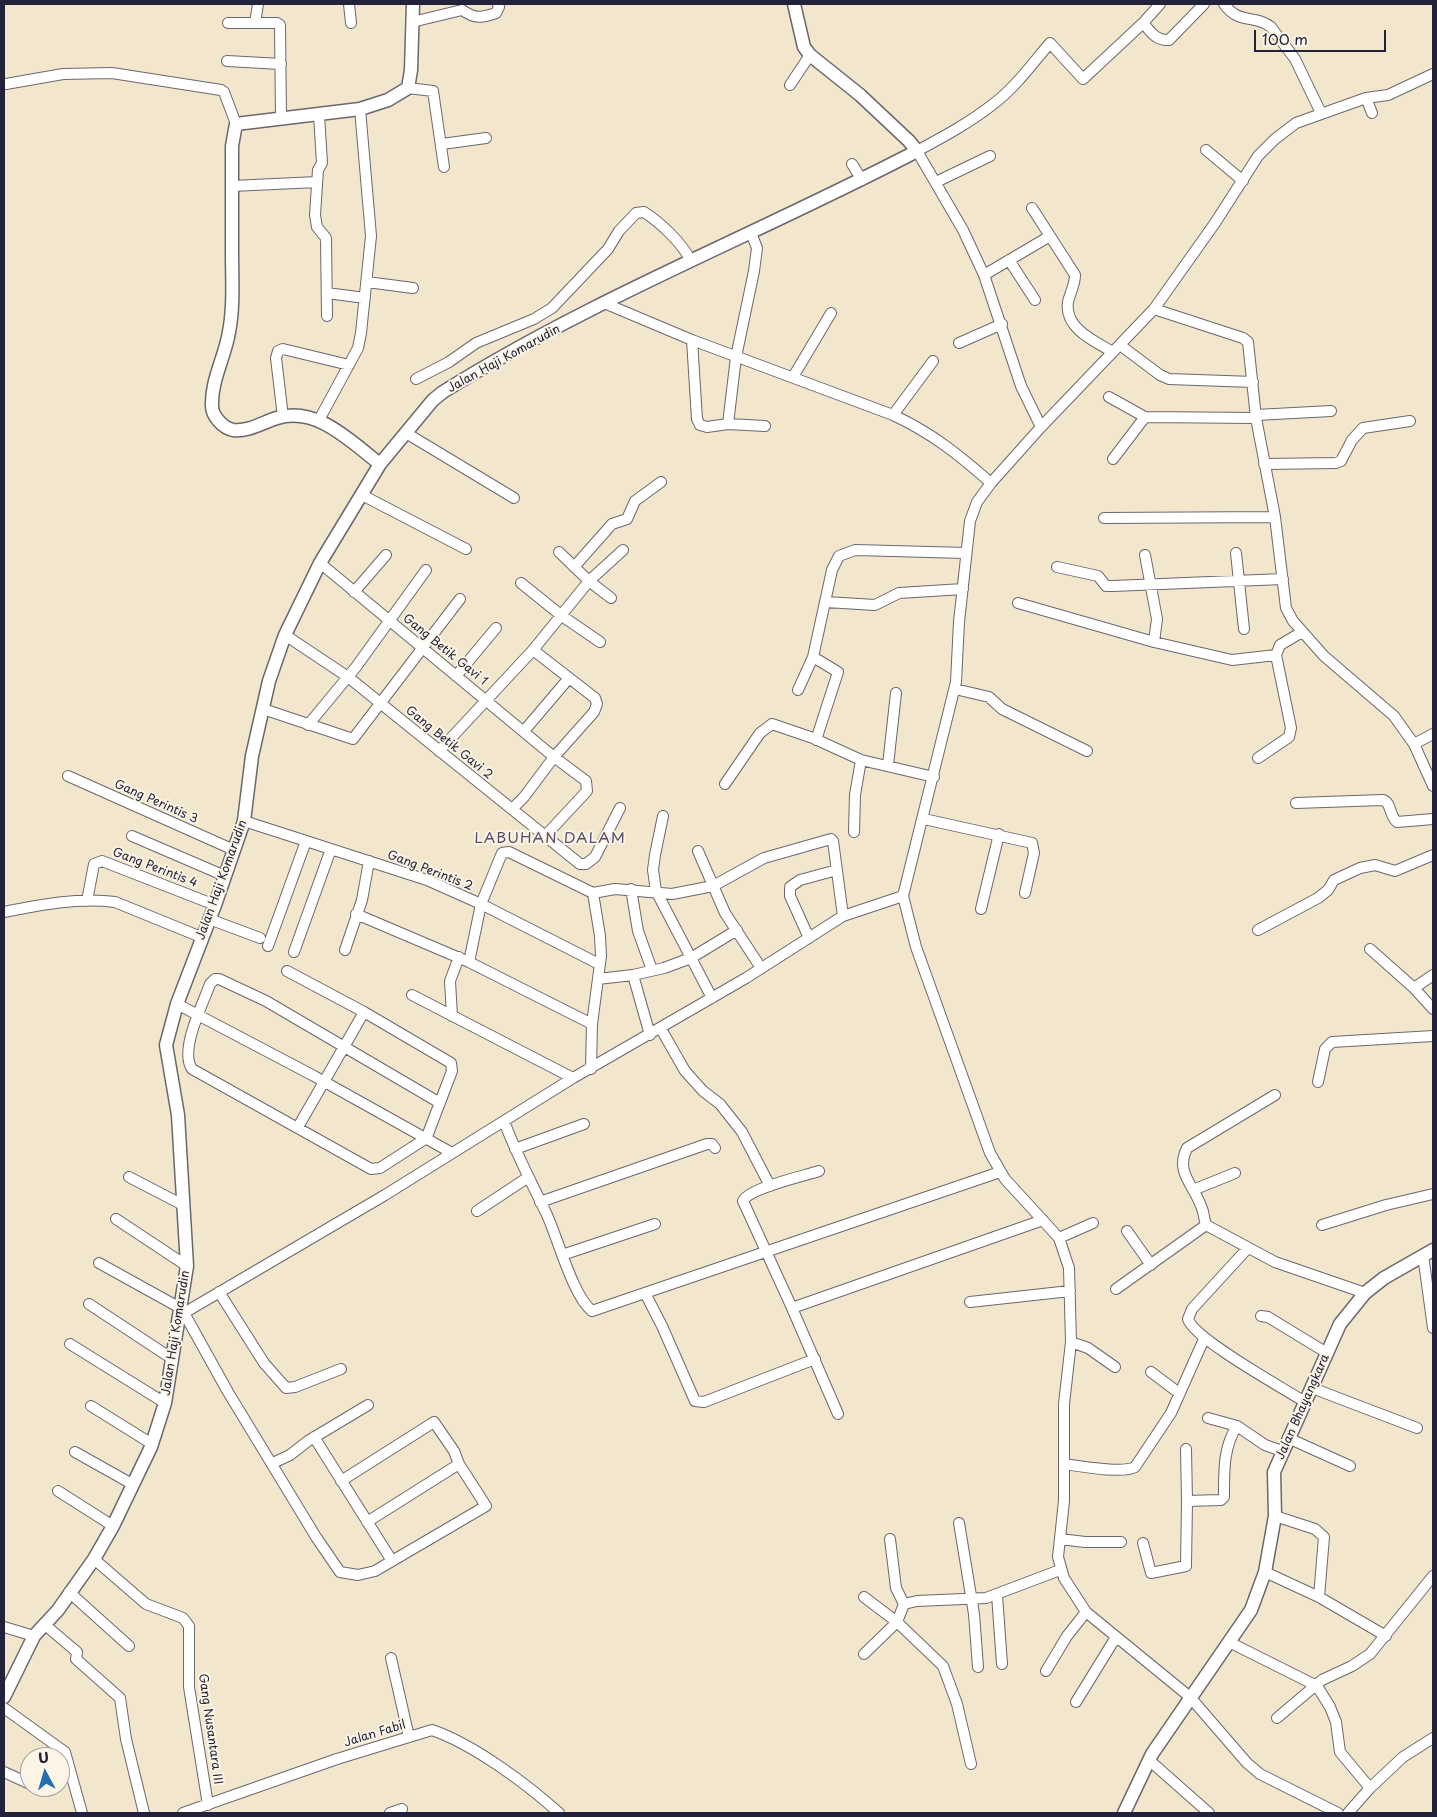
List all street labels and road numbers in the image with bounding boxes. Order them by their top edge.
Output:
street label: Jalan Haji Komarudin [445,322,563,396]
street label: Gang Betik Gavi 1 [400,611,490,689]
street label: Gang Betik Gavi 2 [402,703,496,783]
street label: Gang Perintis 3 [112,777,200,827]
street label: Jalan Haji Komarudin [194,818,250,942]
street label: Gang Perintis 4 [110,845,200,891]
street label: Gang Perintis 2 [385,848,475,894]
street label: Jalan Haji Komarudin [159,1269,193,1397]
street label: Jalan Bhayangkara [1273,1352,1333,1462]
street label: Gang Nusantara III [195,1673,225,1785]
street label: Jalan Fabil [342,1718,408,1750]

